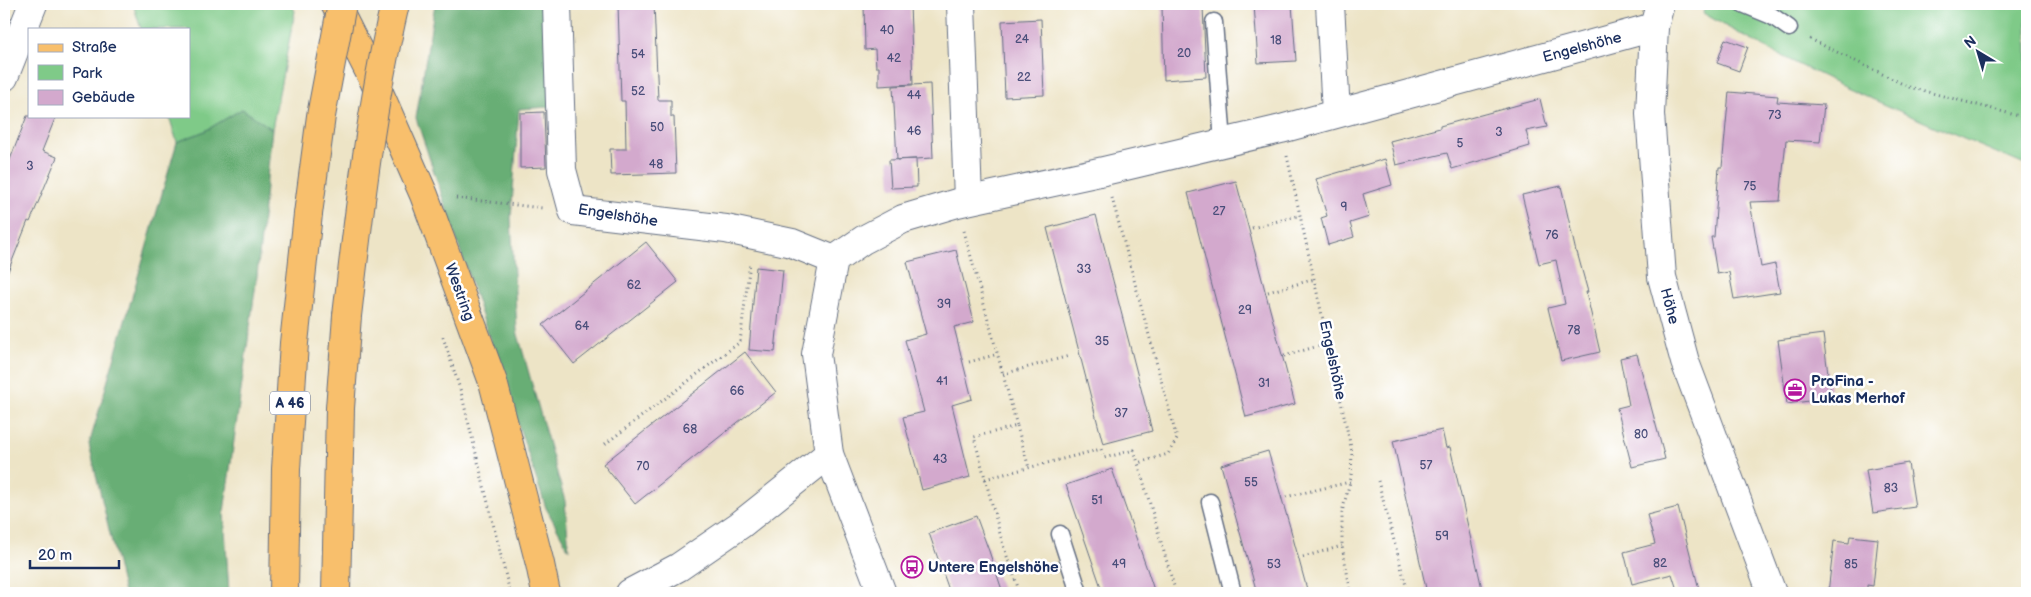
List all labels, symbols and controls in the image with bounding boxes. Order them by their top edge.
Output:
house number: 40 [880,23,894,38]
legend [28,28,190,118]
street label: Engelshöhe [1541,28,1624,67]
north arrow [1954,28,2004,78]
house number: 24 [1015,32,1030,47]
text: N [1961,32,1980,52]
house number: 18 [1270,33,1282,48]
text: Straße [72,38,117,57]
house number: 20 [1177,46,1191,61]
house number: 54 [631,47,646,62]
house number: 42 [887,51,901,66]
text: Park [72,64,103,83]
house number: 22 [1017,70,1031,85]
house number: 52 [631,84,645,99]
text: Gebäude [72,88,135,107]
house number: 44 [907,88,922,103]
house number: 73 [1768,108,1782,123]
house number: 50 [650,120,664,135]
house number: 46 [907,124,921,139]
house number: 3 [1495,125,1503,140]
house number: 5 [1457,136,1464,151]
house number: 48 [649,157,663,172]
house number: 3 [26,159,34,174]
house number: 75 [1744,179,1757,194]
street label: Engelshöhe [577,200,659,231]
house number: 9 [1341,200,1348,215]
house number: 27 [1213,204,1226,219]
house number: 76 [1545,228,1559,243]
street label: Westring [440,261,479,324]
house number: 33 [1077,262,1091,277]
house number: 62 [627,278,641,293]
street label: Höhe [1656,286,1683,326]
house number: 39 [937,297,951,312]
house number: 29 [1238,303,1252,318]
house number: 64 [575,319,590,334]
street label: Engelshöhe [1315,319,1350,402]
house number: 78 [1568,323,1580,338]
house number: 35 [1095,334,1109,349]
place label: ProFina - Lukas Merhof [1811,372,1905,408]
house number: 41 [936,374,948,389]
house number: 31 [1258,376,1270,391]
office icon: ProFina - Lukas Merhof [1783,378,1807,402]
house number: 66 [730,384,744,399]
road number: A 46 [270,392,310,414]
house number: 37 [1114,406,1128,421]
house number: 68 [683,422,697,437]
house number: 80 [1634,427,1648,442]
house number: 43 [933,452,947,467]
house number: 57 [1420,458,1432,473]
house number: 70 [637,459,649,474]
house number: 55 [1244,475,1258,490]
house number: 83 [1884,481,1898,496]
house number: 51 [1091,493,1103,508]
house number: 59 [1435,529,1449,544]
scale bar [30,537,119,569]
text: 20 m [38,546,72,565]
bus stop icon: Untere Engelshöhe [900,555,924,579]
house number: 82 [1653,556,1667,571]
house number: 49 [1112,557,1126,572]
house number: 53 [1267,557,1281,572]
house number: 85 [1844,557,1858,572]
place label: Untere Engelshöhe [928,558,1059,577]

